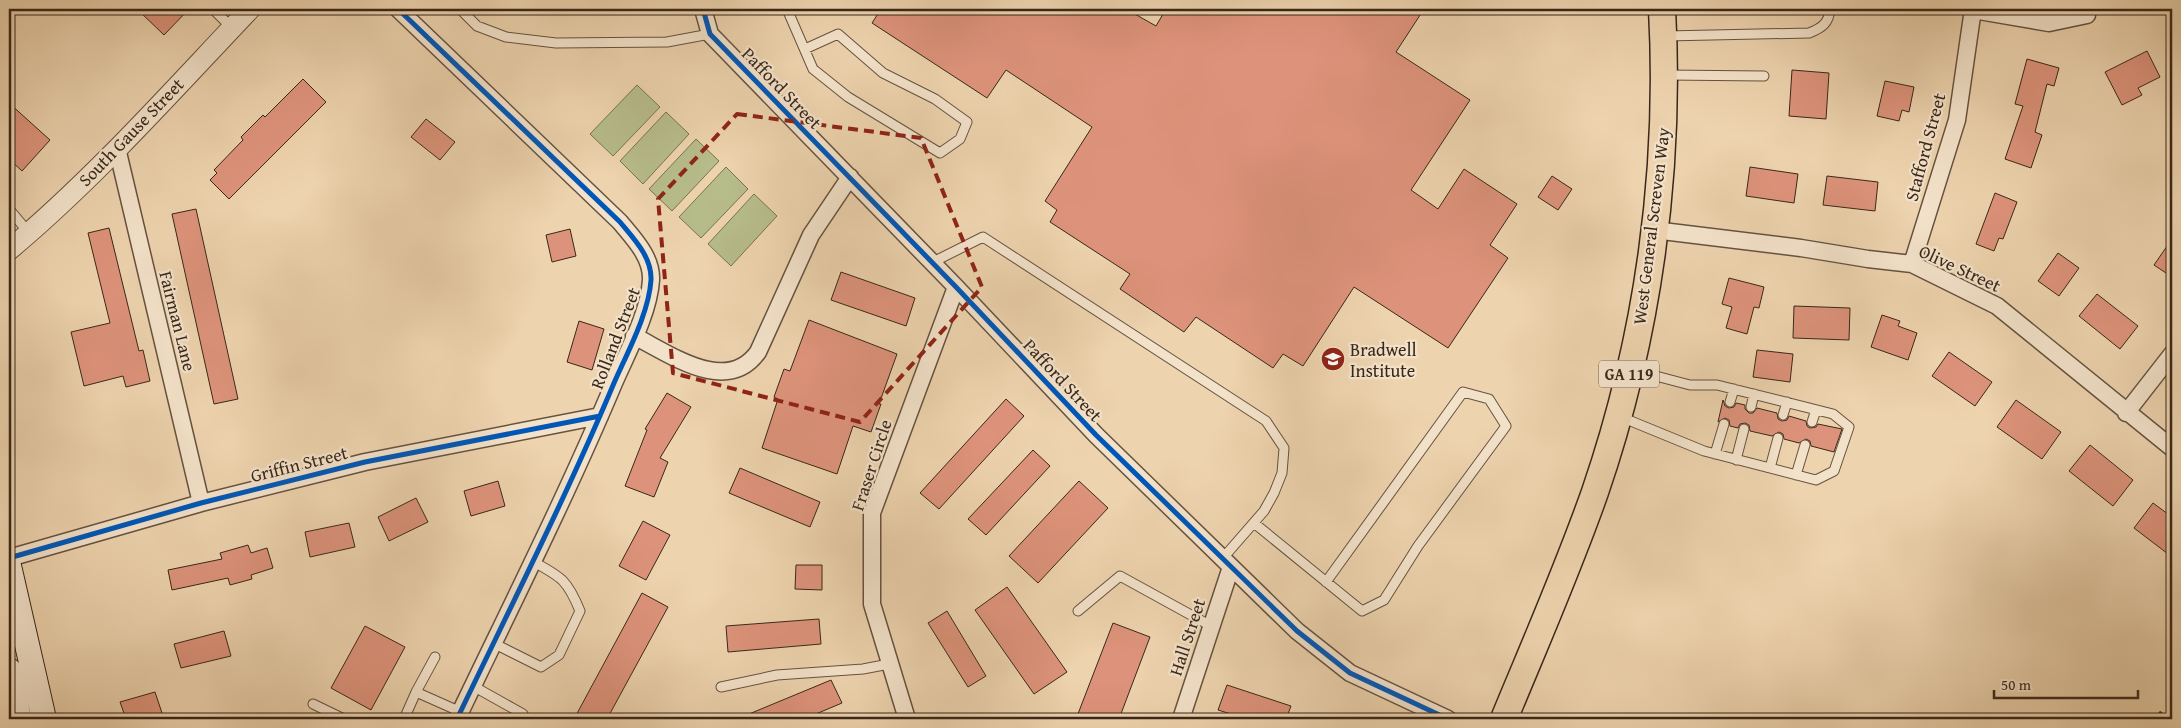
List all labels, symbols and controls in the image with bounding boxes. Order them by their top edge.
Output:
street label: Pafford Street [736,41,829,136]
street label: South Gause Street [72,71,191,192]
street label: Stafford Street [1898,89,1953,204]
street label: West General Screven Way [1626,126,1676,326]
street label: Olive Street [1915,237,2006,299]
street label: Fairman Lane [153,268,203,374]
street label: Rolland Street [583,282,647,393]
street label: Pafford Street [1017,332,1109,428]
place label: Bradwell Institute [1350,336,1417,384]
school or university icon: Bradwell Institute [1320,346,1346,372]
road number: GA 119 [1599,360,1659,388]
street label: Fraser Circle [844,416,898,514]
street label: Griffin Street [248,439,351,489]
street label: Hall Street [1162,594,1212,679]
scale bar [1994,668,2137,700]
text: 50 m [2001,674,2032,695]

